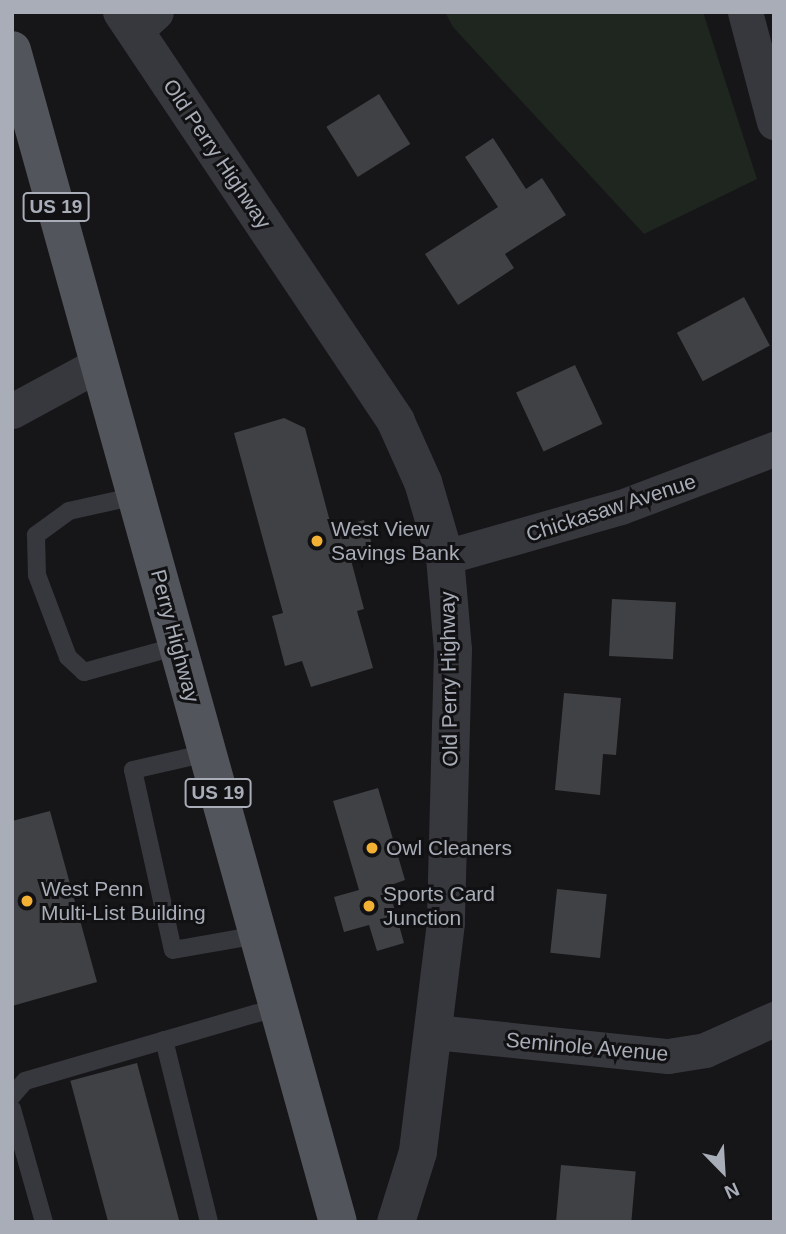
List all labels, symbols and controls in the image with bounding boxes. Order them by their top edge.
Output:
street label: Old Perry Highway [158,74,276,234]
road number: US 19 [21,192,91,223]
street label: Chickasaw Avenue [522,468,700,548]
place label: West View Savings Bank [331,516,459,566]
marker: West View Savings Bank [309,533,325,549]
street label: Perry Highway [145,567,205,705]
street label: Old Perry Highway [435,591,463,767]
road number: US 19 [183,778,253,808]
place label: Owl Cleaners [386,835,512,861]
marker: Owl Cleaners [364,840,380,856]
place label: West Penn Multi-List Building [41,876,206,926]
place label: Sports Card Junction [383,881,495,931]
marker: West Penn Multi-List Building [19,893,35,909]
marker: Sports Card Junction [361,898,377,914]
street label: Seminole Avenue [504,1027,670,1067]
north arrow [688,1136,758,1206]
text: N [721,1178,742,1203]

